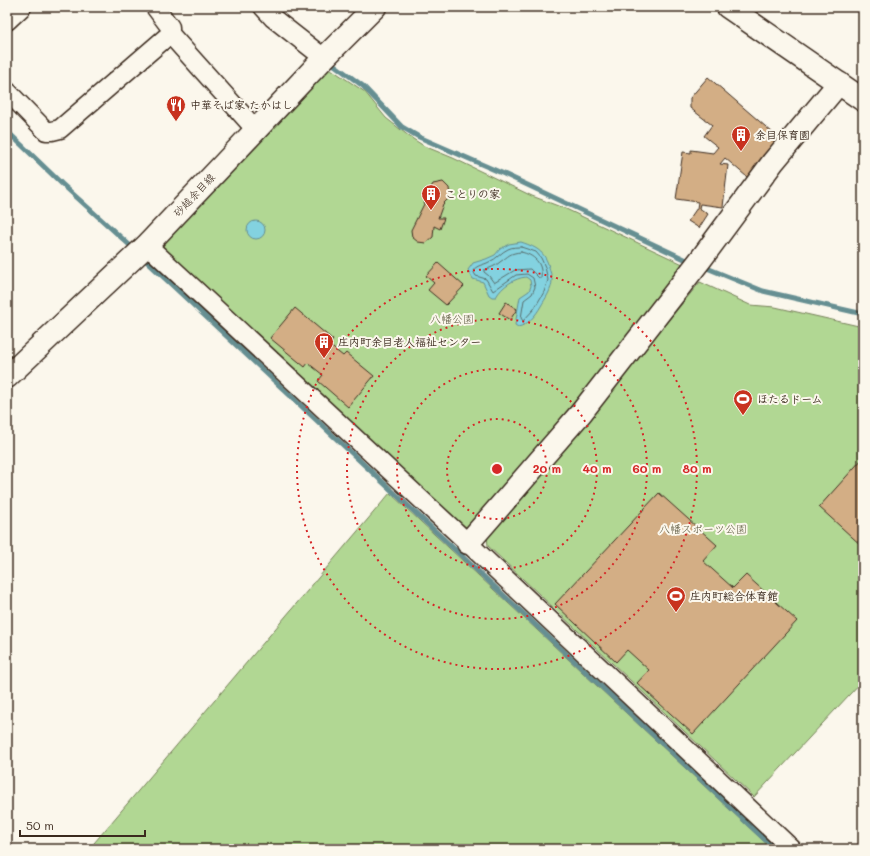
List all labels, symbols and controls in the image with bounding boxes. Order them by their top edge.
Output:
restaurant icon: 中華そば家 たかはし [165,94,187,122]
place label: 中華そば家 たかはし [190,97,293,112]
building icon: 余目保育園 [730,124,752,152]
place label: 余目保育園 [755,127,810,142]
street label: 砂越余目線 [169,169,218,220]
building icon: ことりの家 [420,183,442,211]
place label: ことりの家 [445,186,500,201]
park label: 八幡公園 [430,311,474,326]
building icon: 庄内町余目老人福祉センター [313,331,335,359]
place label: 庄内町余目老人福祉センター [338,334,481,349]
sports icon: ほたるドーム [732,388,754,416]
place label: ほたるドーム [757,391,823,406]
text: 20 m [533,460,561,476]
text: 40 m [582,460,612,476]
text: 60 m [633,460,661,476]
text: 80 m [682,460,712,476]
centre of rings [490,462,504,476]
park label: 八幡スポーツ公園 [659,521,747,536]
sports icon: 庄内町総合体育館 [665,585,687,613]
place label: 庄内町総合体育館 [690,588,778,603]
scale bar [20,812,145,838]
text: 50 m [26,817,54,833]

